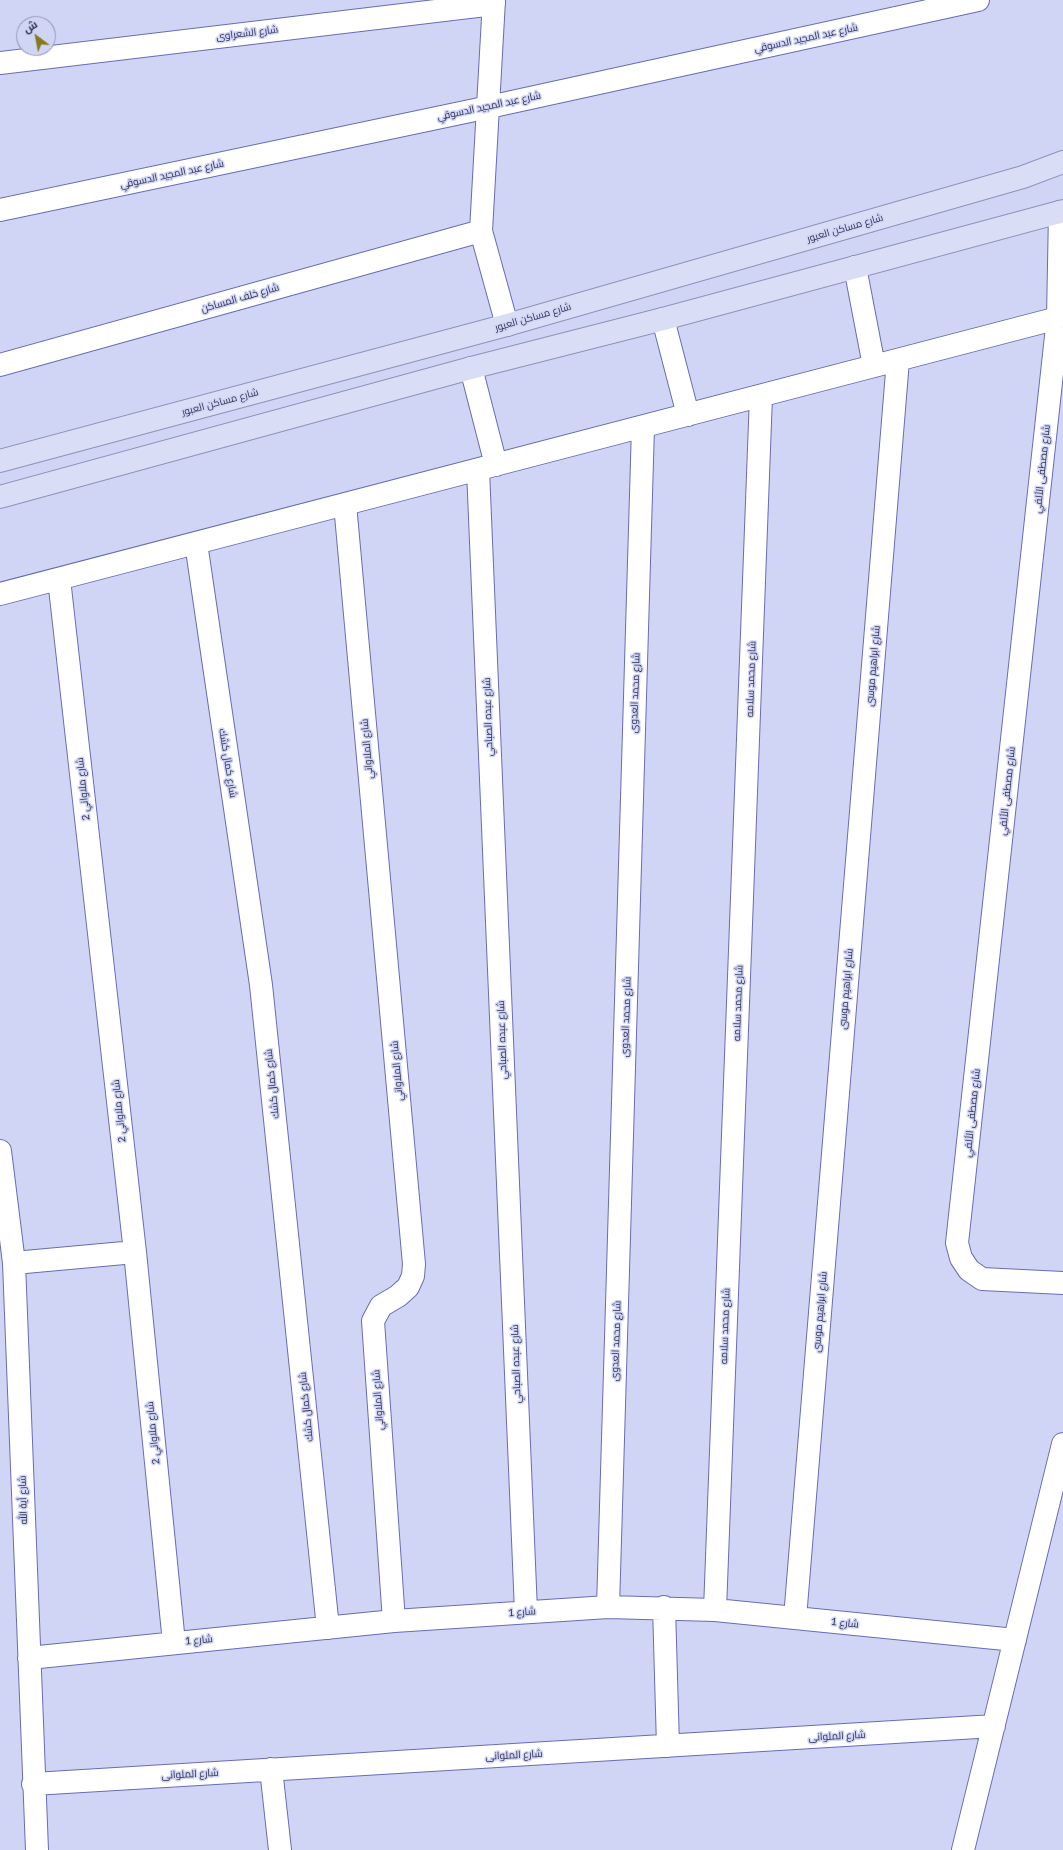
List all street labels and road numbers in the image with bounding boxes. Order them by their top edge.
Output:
street label: شارع عبد المجيد الدسوقي [753,21,859,55]
street label: شارع الشعراوى [215,23,279,43]
street label: شارع عبد المجيد الدسوقي [436,89,542,123]
street label: شارع عبد المجيد الدسوقي [119,157,225,191]
street label: شارع مساكن العبور [805,211,885,245]
street label: شارع خلف المساكن [200,281,280,315]
street label: شارع مساكن العبور [493,300,573,334]
street label: شارع مساكن العبور [180,386,260,418]
street label: شارع مصطفى الألفي [1031,424,1053,514]
street label: شارع ابراهيم موسى [863,625,883,707]
street label: شارع محمد سلامه [744,641,758,717]
street label: شارع محمد العدوى [628,653,642,733]
street label: شارع عبده الصباحي [481,677,495,757]
street label: شارع الملاواني [358,718,376,780]
street label: شارع كمال كشك [217,727,239,799]
street label: شارع مصطفى الألفي [996,746,1018,836]
street label: شارع ملاواني 2 [74,757,92,821]
street label: شارع ابراهيم موسى [836,948,856,1030]
street label: شارع محمد سلامه [731,965,745,1041]
street label: شارع محمد العدوى [619,977,633,1057]
street label: شارع عبده الصباحي [495,1000,509,1080]
street label: شارع الملاواني [388,1040,406,1102]
street label: شارع كمال كشك [262,1049,282,1119]
street label: شارع مصطفى الألفي [961,1068,983,1158]
street label: شارع ملاواني 2 [110,1079,128,1143]
street label: شارع ابراهيم موسى [810,1271,830,1353]
street label: شارع محمد سلامه [718,1288,732,1364]
street label: شارع محمد العدوى [609,1301,623,1381]
street label: شارع عبده الصباحي [509,1324,523,1404]
street label: شارع الملاواني [370,1369,386,1431]
street label: شارع كمال كشك [296,1372,316,1442]
street label: شارع ملاواني 2 [144,1401,162,1465]
street label: شارع أية الله [16,1475,30,1525]
street label: شارع 1 [508,1605,536,1619]
street label: شارع 1 [831,1616,859,1630]
street label: شارع 1 [185,1633,213,1647]
street label: شارع الملوانى [808,1729,866,1743]
street label: شارع الملوانى [485,1748,543,1762]
street label: شارع الملوانى [161,1767,219,1781]

